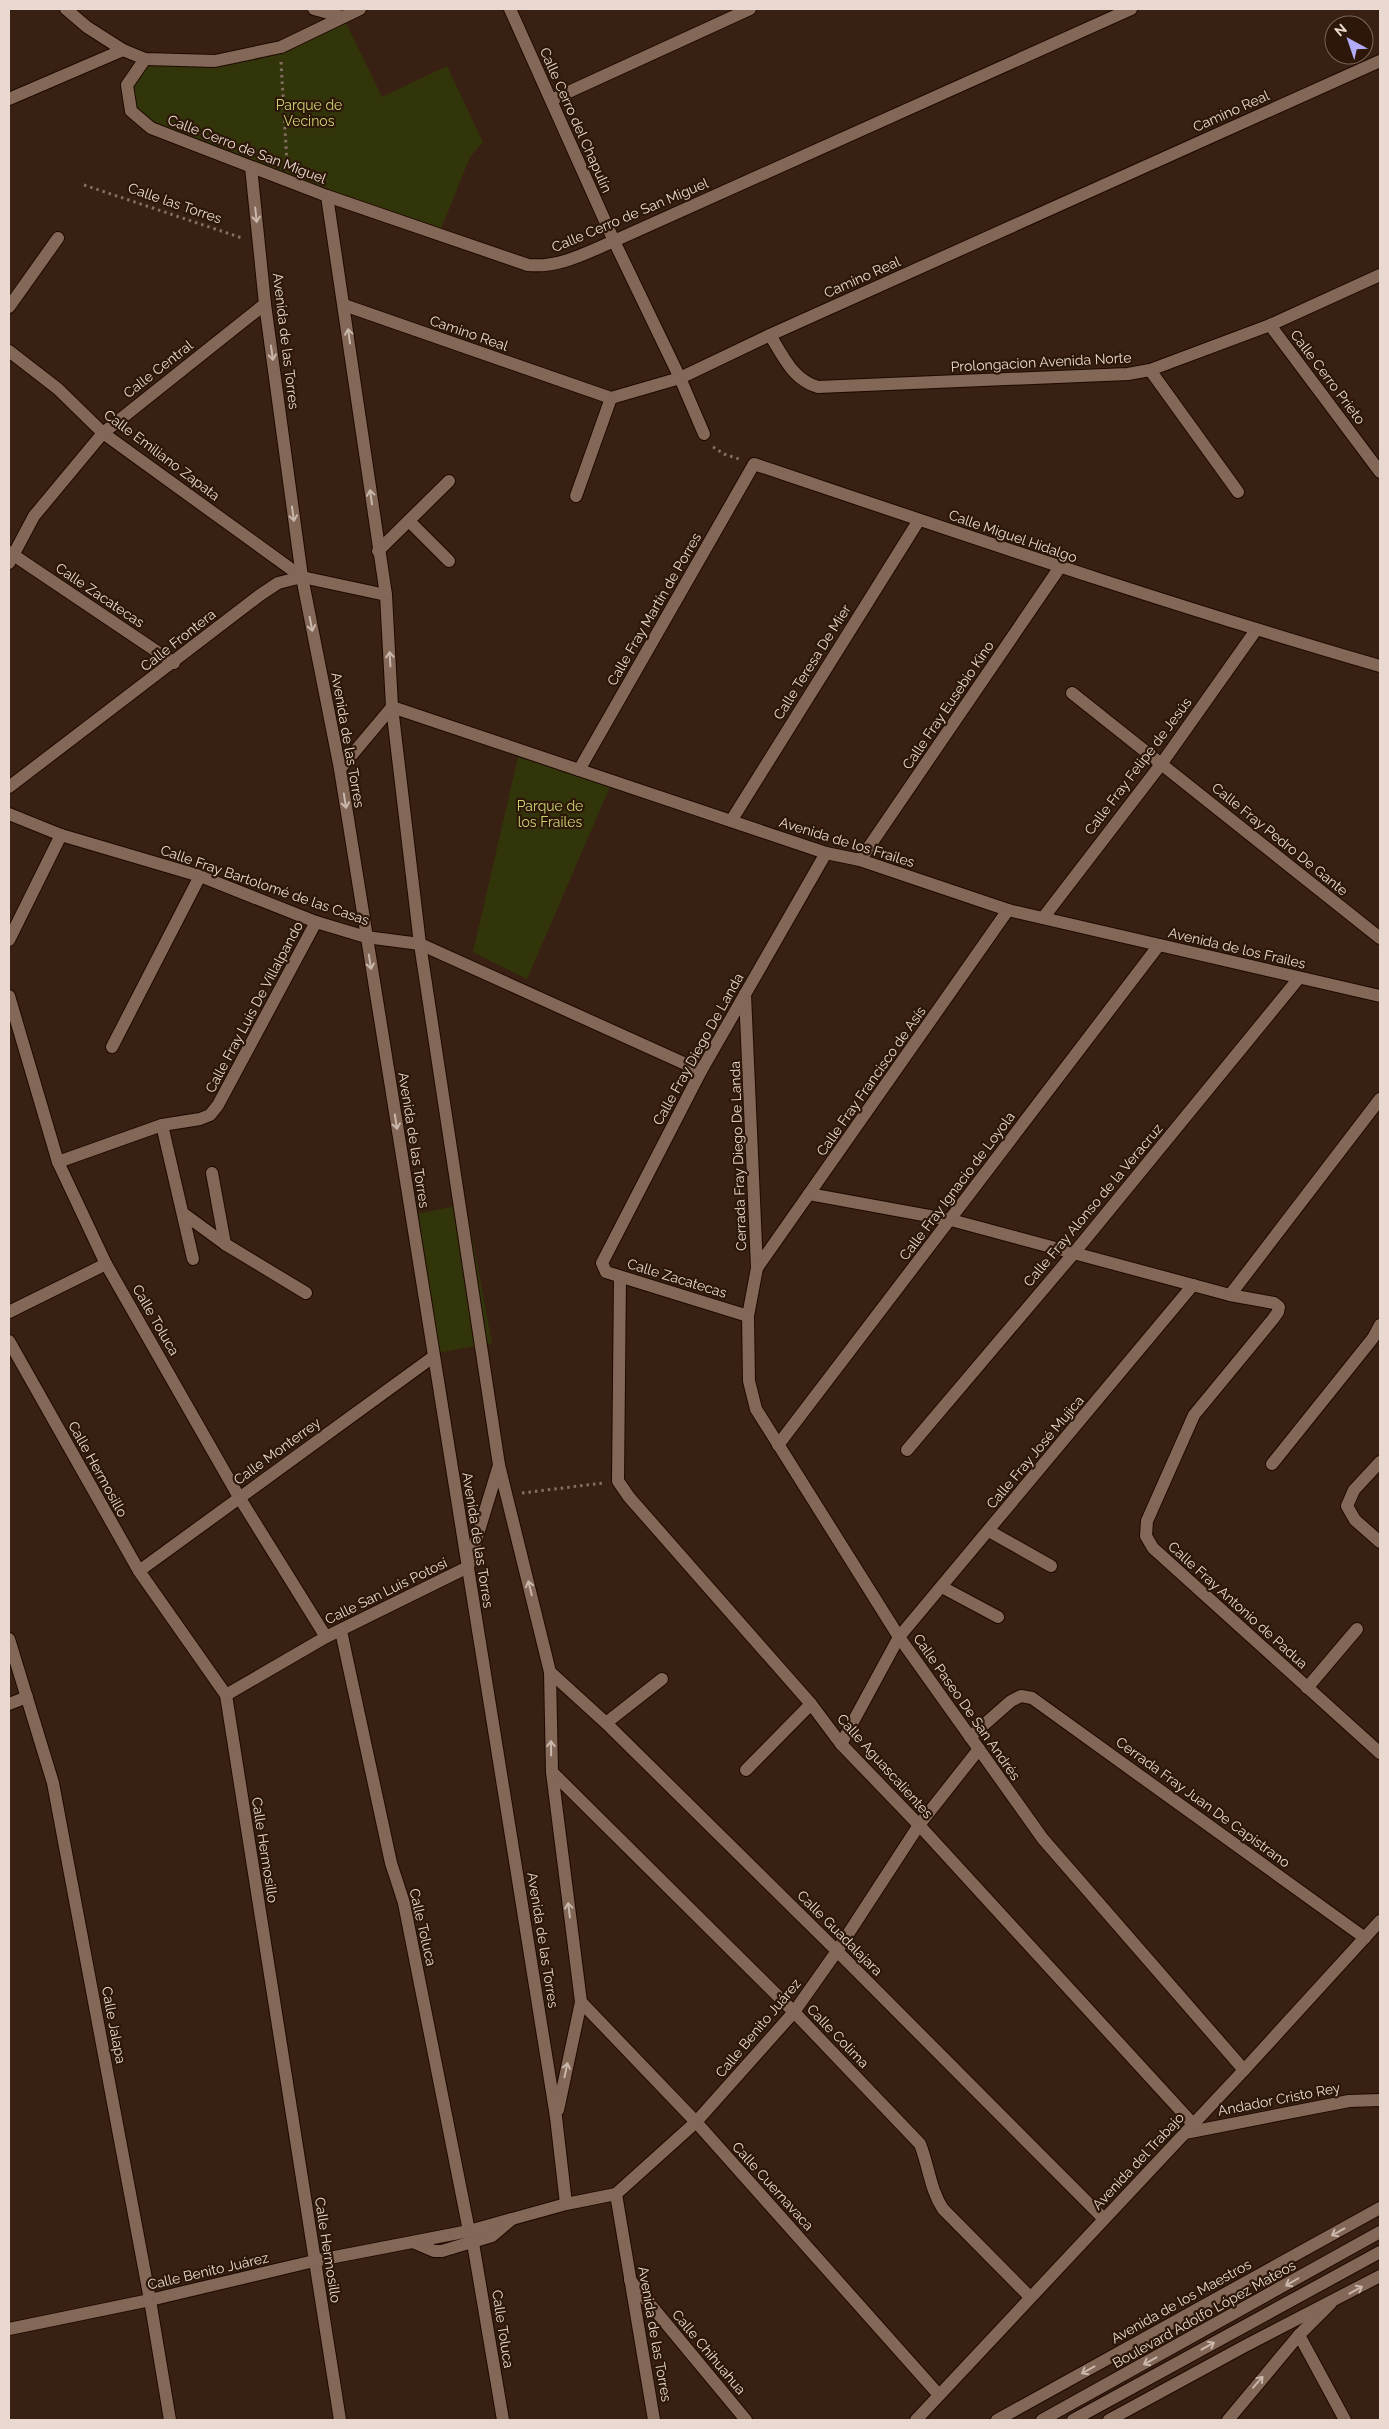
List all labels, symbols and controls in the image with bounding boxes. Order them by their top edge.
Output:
north arrow [1324,15,1374,65]
text: N [1331,20,1350,40]
street label: Calle Cerro del Chapulín [537,45,615,195]
street label: Camino Real [1190,87,1272,135]
park label: Parque de Vecinos [276,97,342,129]
street label: Calle Cerro de San Miguel [165,111,329,187]
street label: Calle Cerro de San Miguel [549,175,711,255]
street label: Calle las Torres [126,180,224,227]
one-way arrow [251,207,261,223]
street label: Camino Real [821,253,903,301]
street label: Avenida de las Torres [270,272,302,410]
street label: Camino Real [428,312,510,354]
street label: Calle Cerro Prieto [1287,327,1369,427]
one-way arrow [344,329,354,345]
street label: Calle Central [120,337,196,401]
one-way arrow [267,344,277,360]
street label: Prolongacion Avenida Norte [950,349,1132,375]
street label: Calle Emiliano Zapata [101,406,223,504]
one-way arrow [366,490,376,506]
one-way arrow [289,505,299,521]
street label: Calle Miguel Hidalgo [947,507,1079,565]
street label: Calle Fray Martín de Porres [604,530,704,688]
street label: Calle Zacatecas [53,560,147,631]
street label: Calle Teresa De Mier [770,601,854,722]
street label: Calle Frontera [137,606,219,674]
one-way arrow [307,616,317,632]
street label: Calle Fray Eusebio Kino [899,638,997,772]
one-way arrow [385,651,394,667]
street label: Avenida de las Torres [328,671,368,809]
street label: Calle Fray Felipe de Jesús [1081,694,1195,838]
street label: Calle Fray Pedro De Gante [1209,779,1351,899]
one-way arrow [340,793,350,809]
park label: Parque de los Frailes [517,798,583,830]
street label: Avenida de los Frailes [777,814,917,870]
street label: Calle Fray Bartolomé de las Casas [159,842,372,928]
street label: Calle Fray Luis De Villalpando [202,919,306,1095]
street label: Avenida de los Frailes [1167,924,1308,972]
one-way arrow [365,953,375,969]
street label: Calle Fray Diego De Landa [649,970,747,1128]
street label: Calle Fray Francisco de Asís [813,1003,929,1159]
street label: Cerrada Fray Diego De Landa [727,1061,749,1251]
street label: Avenida de las Torres [395,1071,433,1209]
street label: Calle Fray Ignacio de Loyola [896,1109,1018,1263]
one-way arrow [391,1114,401,1130]
street label: Calle Fray Alonso de la Veracruz [1020,1120,1166,1290]
street label: Calle Zacatecas [625,1255,729,1301]
street label: Calle Toluca [129,1282,183,1358]
street label: Calle Fray José Mujica [983,1392,1087,1512]
street label: Calle Monterrey [231,1414,324,1488]
street label: Calle Hermosillo [65,1418,131,1520]
street label: Avenida de las Torres [459,1471,497,1609]
street label: Calle Fray Antonio de Padua [1165,1538,1311,1672]
street label: Calle San Luis Potosí [322,1554,451,1628]
one-way arrow [525,1581,534,1597]
street label: Calle Paseo De San Andrés [910,1631,1024,1783]
street label: Calle Aguascalientes [834,1711,936,1822]
street label: Cerrada Fray Juan De Capistrano [1113,1733,1293,1871]
one-way arrow [546,1740,556,1756]
street label: Calle Hermosillo [249,1796,281,1904]
street label: Avenida de las Torres [524,1871,562,2009]
street label: Calle Toluca [406,1887,440,1967]
street label: Calle Guadalajara [794,1887,886,1979]
one-way arrow [564,1902,574,1918]
street label: Calle Benito Juárez [712,1975,804,2081]
street label: Calle Jalapa [99,1985,129,2065]
street label: Calle Colima [804,2001,872,2071]
one-way arrow [562,2062,572,2078]
street label: Andador Cristo Rey [1216,2079,1342,2119]
street label: Avenida del Trabajo [1089,2109,1187,2213]
street label: Calle Cuernavaca [729,2138,817,2234]
street label: Calle Hermosillo [312,2196,344,2304]
one-way arrow [1331,2227,1345,2237]
street label: Calle Benito Juárez [146,2249,270,2293]
street label: Avenida de los Maestros [1108,2256,1254,2346]
street label: Boulevard Adolfo López Mateos [1110,2257,1299,2371]
street label: Avenida de las Torres [635,2265,675,2403]
one-way arrow [1285,2277,1300,2287]
one-way arrow [1348,2285,1363,2295]
street label: Calle Toluca [489,2289,517,2369]
street label: Calle Chihuahua [669,2306,749,2398]
one-way arrow [1200,2341,1215,2351]
one-way arrow [1143,2356,1158,2366]
one-way arrow [1081,2365,1096,2375]
one-way arrow [1253,2376,1264,2389]

